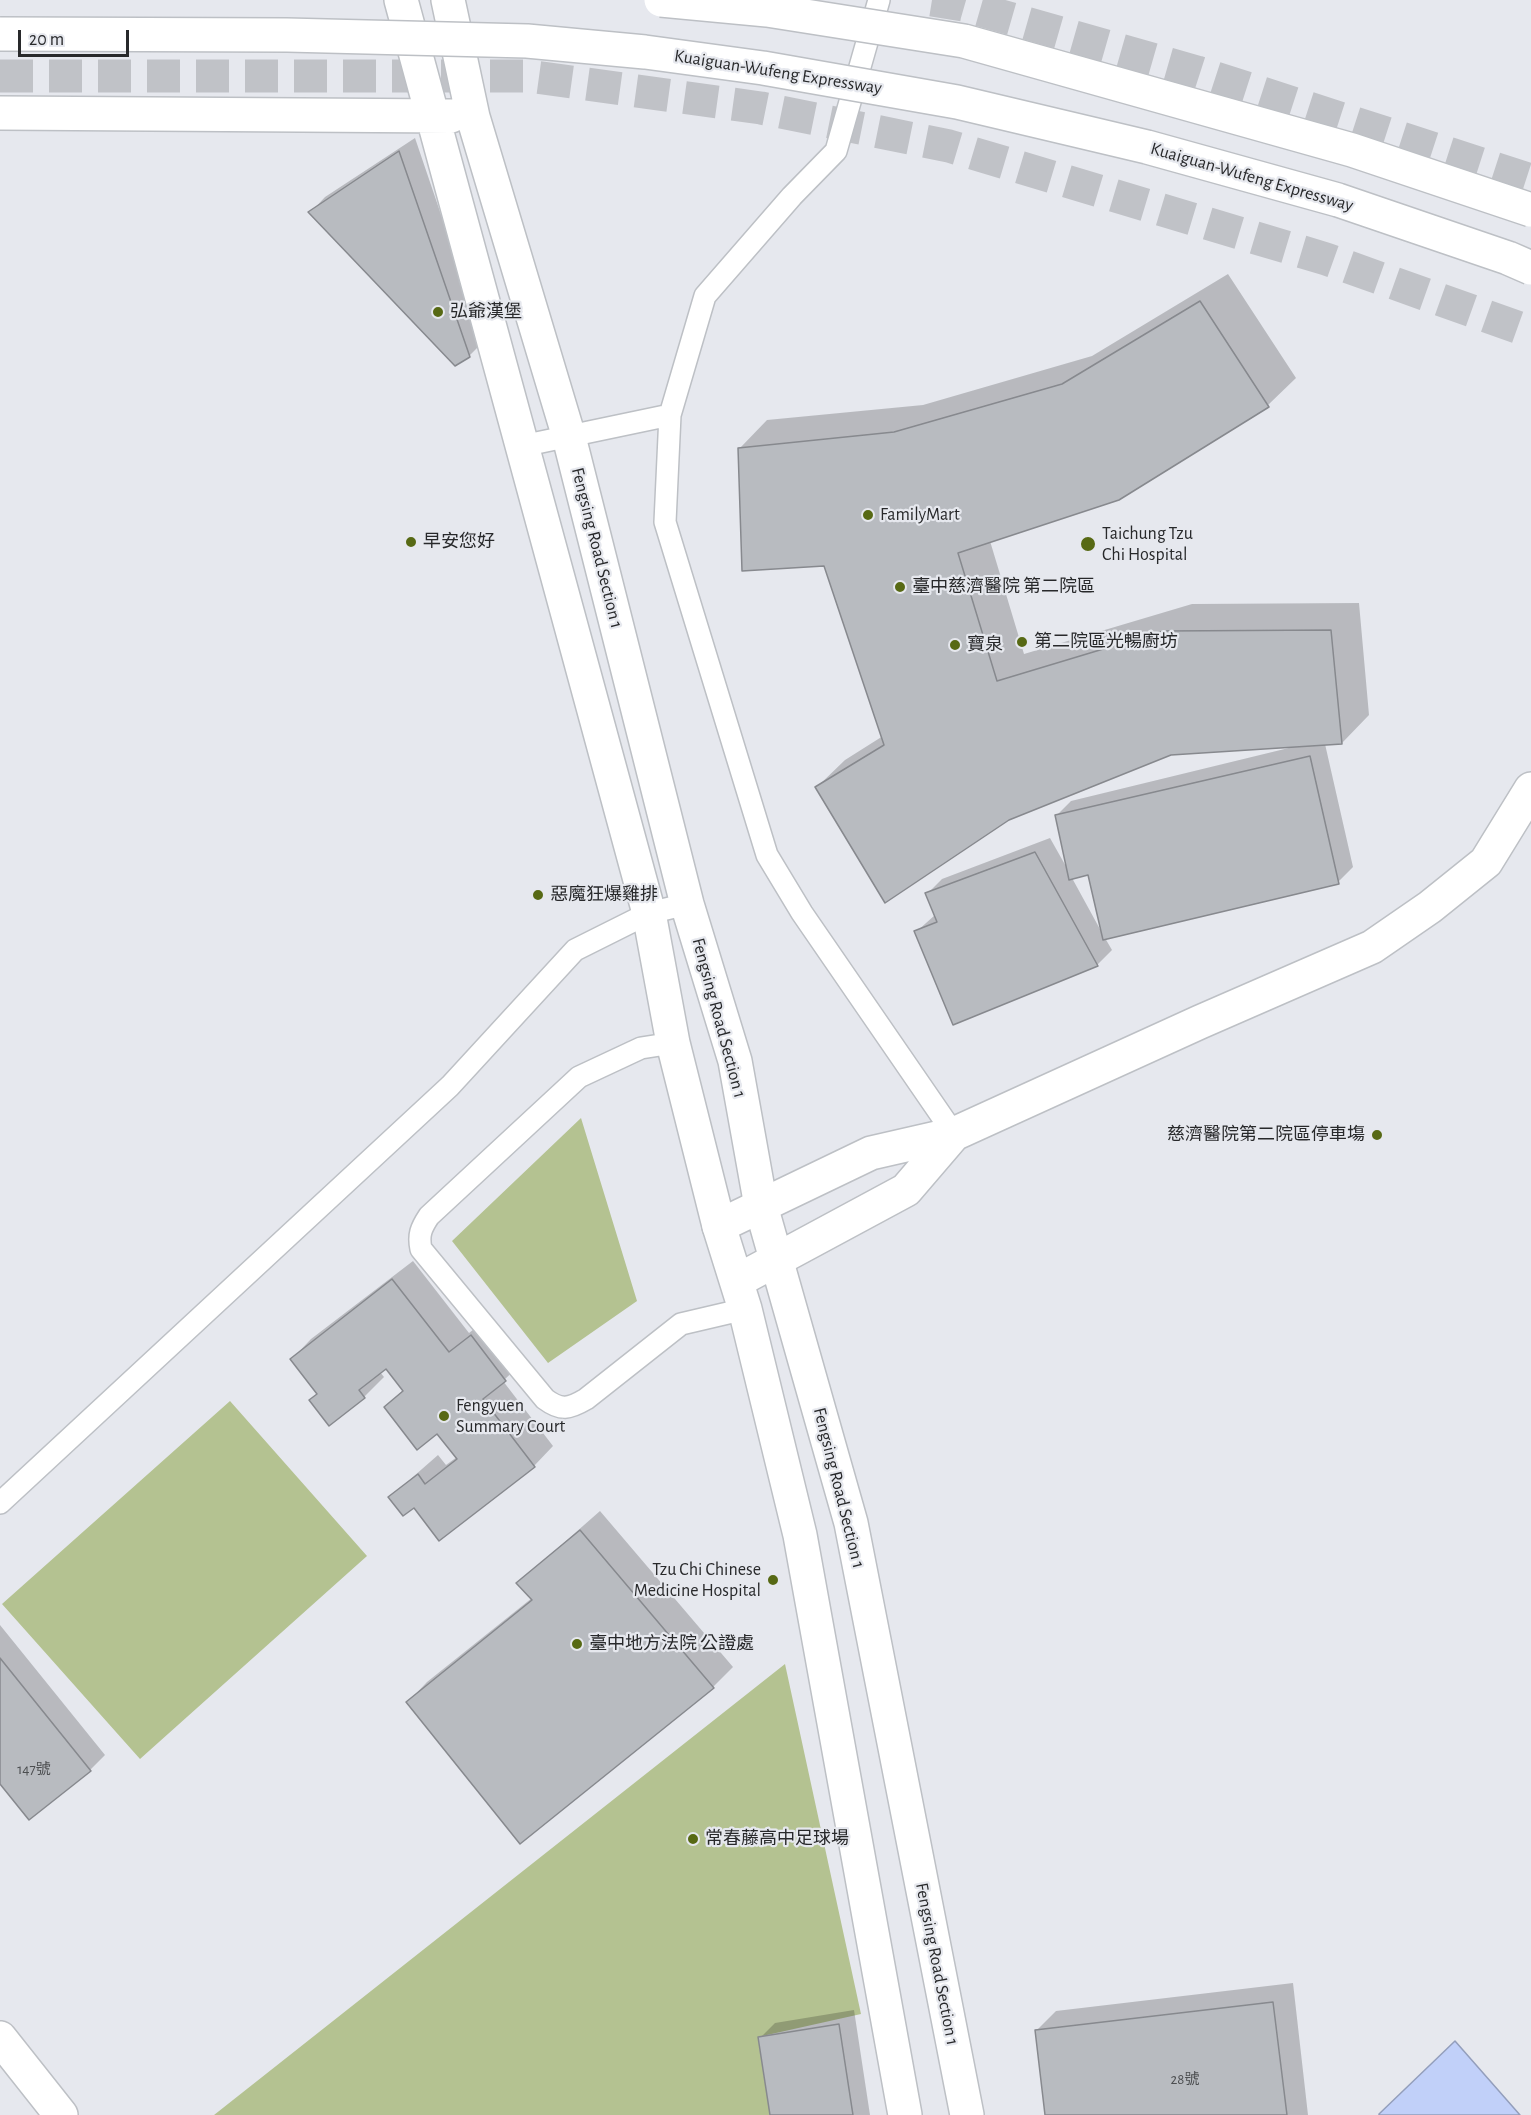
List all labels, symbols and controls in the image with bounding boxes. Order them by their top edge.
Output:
scale bar [21,18,132,56]
text: 20 m [29,31,64,49]
street label: Kuaiguan-Wufeng Expressway [673,45,883,99]
street label: Kuaiguan-Wufeng Expressway [1148,138,1356,216]
place label: 弘爺漢堡 [450,301,522,323]
marker: 弘爺漢堡 [431,305,445,319]
street label: Fengsing Road Section 1 [567,465,627,631]
place label: FamilyMart [880,504,960,526]
marker: FamilyMart [861,508,875,522]
place label: Taichung Tzu Chi Hospital [1102,523,1193,566]
place label: 早安您好 [423,531,495,553]
marker: 早安您好 [404,535,418,549]
marker: Taichung Tzu Chi Hospital [1079,535,1097,553]
place label: 臺中慈濟醫院 第二院區 [912,576,1095,598]
marker: 臺中慈濟醫院 第二院區 [893,580,907,594]
place label: 第二院區光暢廚坊 [1034,631,1178,653]
place label: 寶泉 [967,634,1003,656]
marker: 第二院區光暢廚坊 [1015,635,1029,649]
marker: 寶泉 [948,638,962,652]
place label: 惡魔狂爆雞排 [550,884,658,906]
marker: 惡魔狂爆雞排 [531,888,545,902]
street label: Fengsing Road Section 1 [687,936,751,1100]
place label: 慈濟醫院第二院區停車塲 [1167,1124,1365,1146]
marker: 慈濟醫院第二院區停車塲 [1370,1128,1384,1142]
place label: Fengyuen Summary Court [456,1395,565,1438]
street label: Fengsing Road Section 1 [809,1405,869,1571]
marker: Fengyuen Summary Court [437,1409,451,1423]
place label: Tzu Chi Chinese Medicine Hospital [634,1559,761,1602]
marker: Tzu Chi Chinese Medicine Hospital [766,1573,780,1587]
place label: 臺中地方法院 公證處 [589,1633,754,1655]
marker: 臺中地方法院 公證處 [570,1637,584,1651]
house number: 147號 [17,1760,51,1778]
place label: 常春藤高中足球場 [705,1828,849,1850]
marker: 常春藤高中足球場 [686,1832,700,1846]
street label: Fengsing Road Section 1 [911,1881,963,2047]
house number: 28號 [1171,2070,1199,2088]

